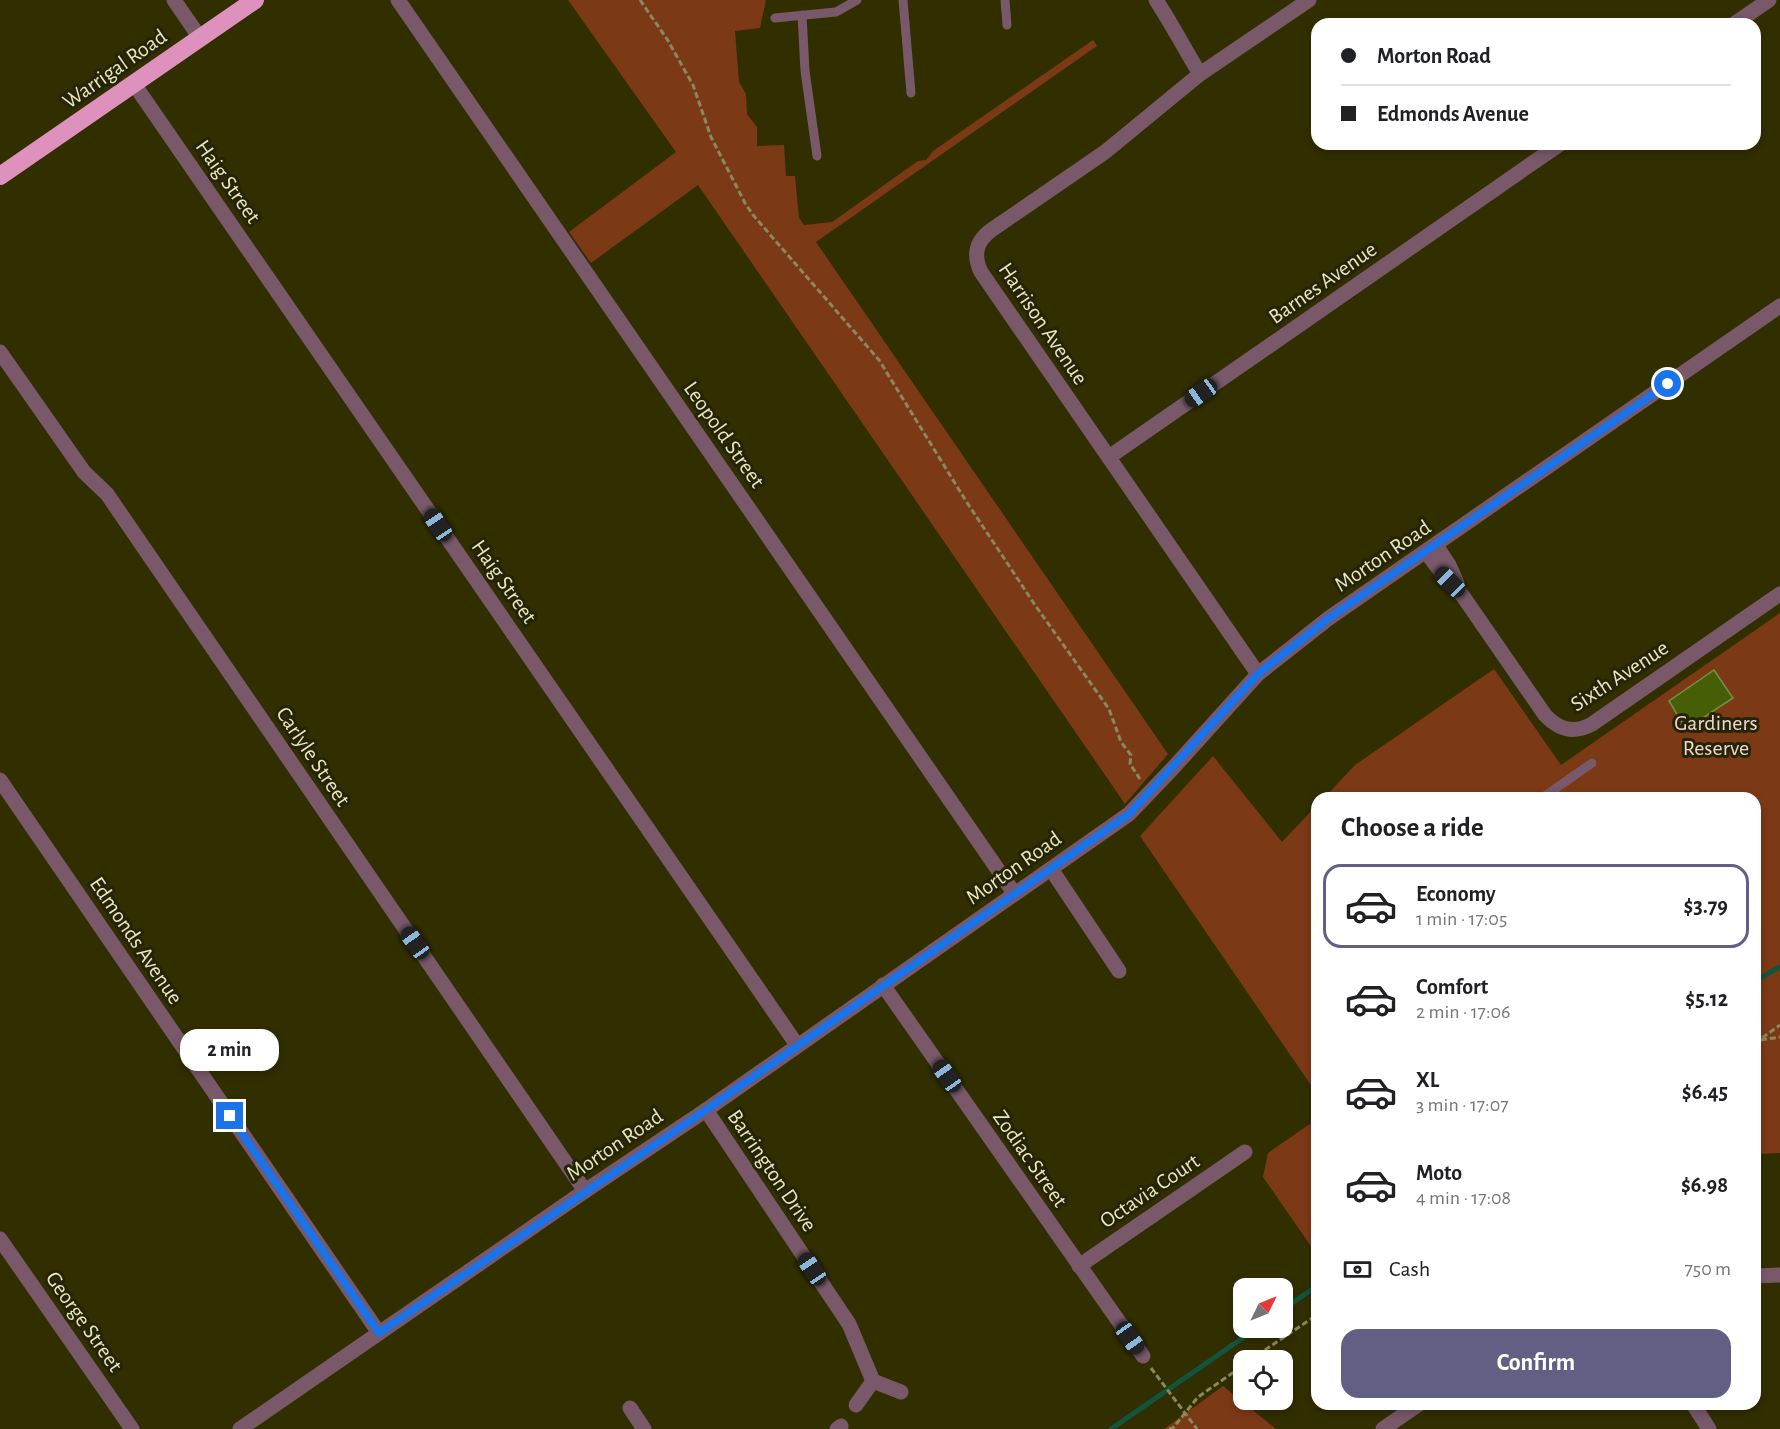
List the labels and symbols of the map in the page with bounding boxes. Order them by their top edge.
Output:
street label: Warrigal Road [59,25,171,113]
street label: Haig Street [192,136,265,227]
street label: Barnes Avenue [1265,238,1381,328]
street label: Harrison Avenue [994,259,1092,389]
route start [1654,370,1681,397]
car [1181,375,1221,411]
street label: Leopold Street [680,377,769,492]
car [420,505,456,545]
street label: Morton Road [1331,516,1435,596]
street label: Haig Street [468,536,541,627]
car [1431,563,1469,601]
street label: Sixth Avenue [1567,636,1672,715]
street label: Carlyle Street [272,703,354,810]
park label: Gardiners Reserve [1674,712,1758,759]
street label: Morton Road [962,827,1065,909]
street label: Edmonds Avenue [86,873,187,1008]
car [397,923,433,963]
callout: 2 min [180,1029,280,1071]
car [929,1056,965,1096]
route end [216,1102,243,1129]
street label: Morton Road [563,1105,667,1185]
street label: Barrington Drive [724,1106,821,1235]
street label: Zodiac Street [989,1106,1071,1211]
street label: Octavia Court [1096,1150,1203,1232]
car [794,1249,830,1289]
street label: George Street [42,1267,127,1376]
north arrow [1233,1278,1293,1338]
car [1112,1318,1148,1358]

